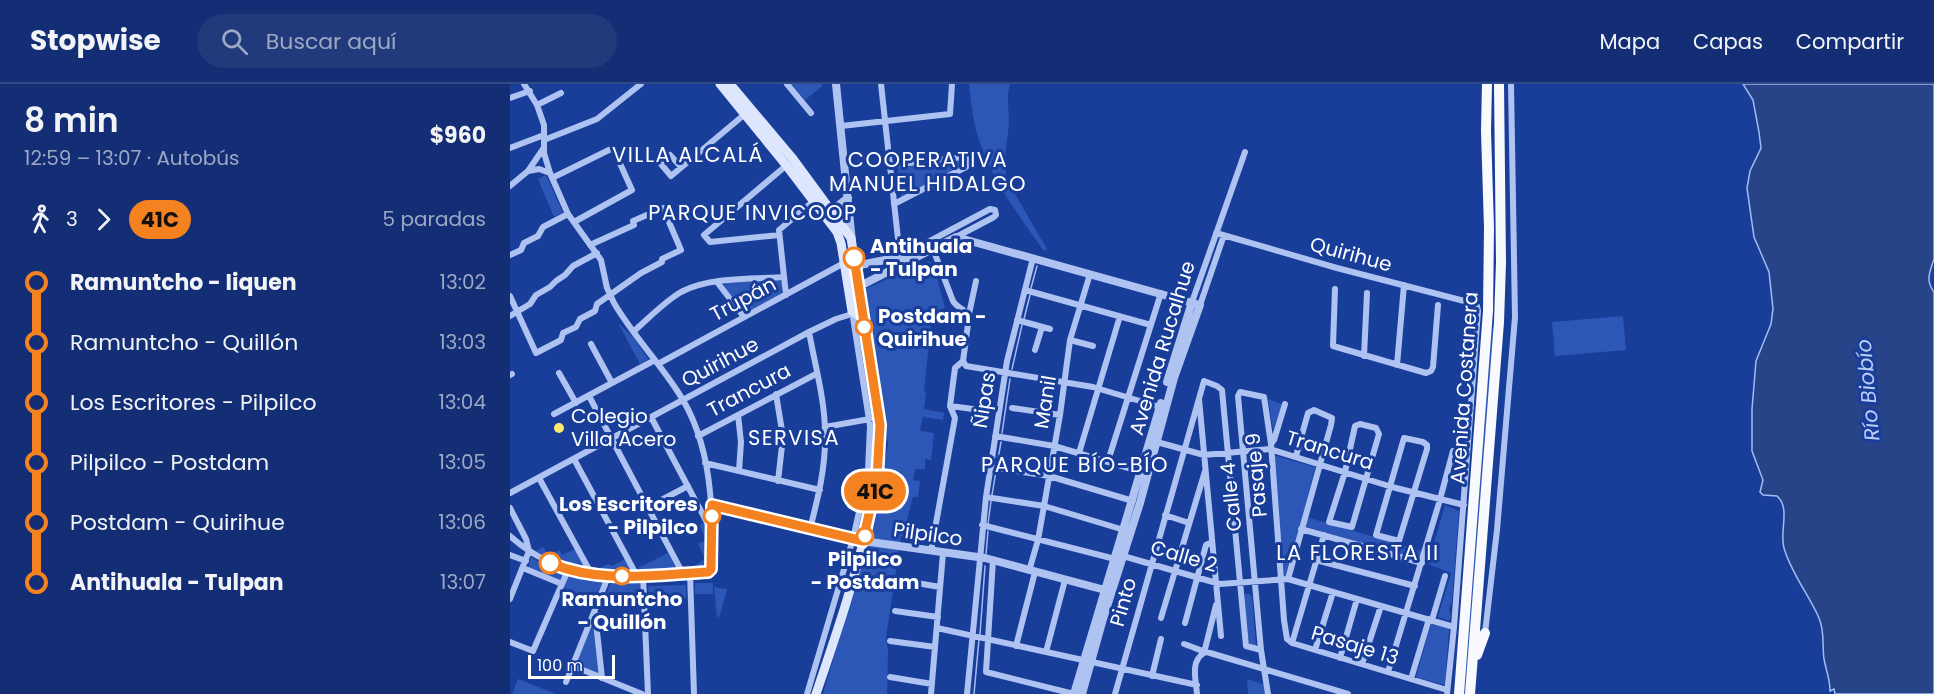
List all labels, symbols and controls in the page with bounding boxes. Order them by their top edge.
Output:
search box [197,14,617,68]
text: Stopwise [30,21,161,60]
icon: search [218,25,251,58]
text: Buscar aquí [266,26,396,57]
text: Mapa [1599,27,1660,56]
text: Capas [1693,27,1763,56]
text: Compartir [1796,27,1904,56]
text: 8 min [24,97,119,144]
text: $960 [430,120,486,151]
district label: VILLA ALCALÁ [612,140,764,169]
text: 12:59 – 13:07 · Autobús [24,144,240,172]
district label: COOPERATIVA MANUEL HIDALGO [829,145,1027,198]
district label: PARQUE INVICOOP [648,198,858,227]
icon: walk [24,203,57,236]
icon: forward [87,203,120,236]
text: 3 [66,205,78,233]
text: 41C [141,205,179,234]
text: 5 paradas [383,205,486,233]
street label: Quirihue [1307,230,1395,278]
place label: Antihuala - Tulpan [870,232,972,283]
marker: Antihuala - Tulpan [843,247,865,269]
street label: Avenida Rucalhue [1122,257,1202,439]
text: Ramuntcho - Iiquen [70,267,297,298]
text: 13:02 [440,268,486,296]
street label: Trupán [705,270,781,328]
street label: Avenida Costanera [1443,291,1485,485]
place label: Postdam - Quirihue [878,302,987,353]
marker: Postdam - Quirihue [855,318,873,336]
text: Ramuntcho - Quillón [70,327,298,358]
text: 13:03 [439,328,486,356]
street label: Quirihue [676,330,764,394]
water label: Río Biobío [1849,338,1886,442]
street label: Trancura [702,356,796,424]
street label: Ñipas [966,370,1002,430]
street label: Manil [1027,373,1063,431]
text: Los Escritores - Pilpilco [70,387,317,418]
text: 13:04 [438,388,486,416]
place label: Colegio Villa Acero [571,402,676,453]
marker: Colegio Villa Acero [552,421,566,435]
district label: SERVISA [748,423,840,452]
street label: Trancura [1283,423,1377,477]
street label: Pasaje 9 [1238,432,1274,518]
text: Pilpilco - Postdam [70,447,269,478]
text: 13:05 [438,448,486,476]
district label: PARQUE BÍO-BÍO [981,450,1169,479]
street label: Calle 4 [1213,461,1249,533]
line badge: 41C [840,472,910,510]
text: 41C [856,477,894,506]
place label: Los Escritores - Pilpilco [559,490,698,541]
text: Postdam - Quirihue [70,507,285,538]
marker: Los Escritores - Pilpilco [703,507,721,525]
text: 13:06 [438,508,486,536]
street label: Pilpilco [892,515,964,553]
marker: Pilpilco - Postdam [856,527,874,545]
street label: Calle 2 [1147,533,1221,579]
district label: LA FLORESTA II [1276,538,1440,567]
place label: Pilpilco - Postdam [811,545,919,596]
unlabelled marker [539,552,561,574]
text: Antihuala - Tulpan [70,567,284,598]
marker: Ramuntcho - Quillón [613,567,631,585]
text: 13:07 [440,568,486,596]
street label: Pinto [1103,574,1143,630]
place label: Ramuntcho - Quillón [561,585,683,636]
street label: Pasaje 13 [1308,618,1402,672]
scale bar [528,652,615,680]
text: 100 m [537,654,583,677]

